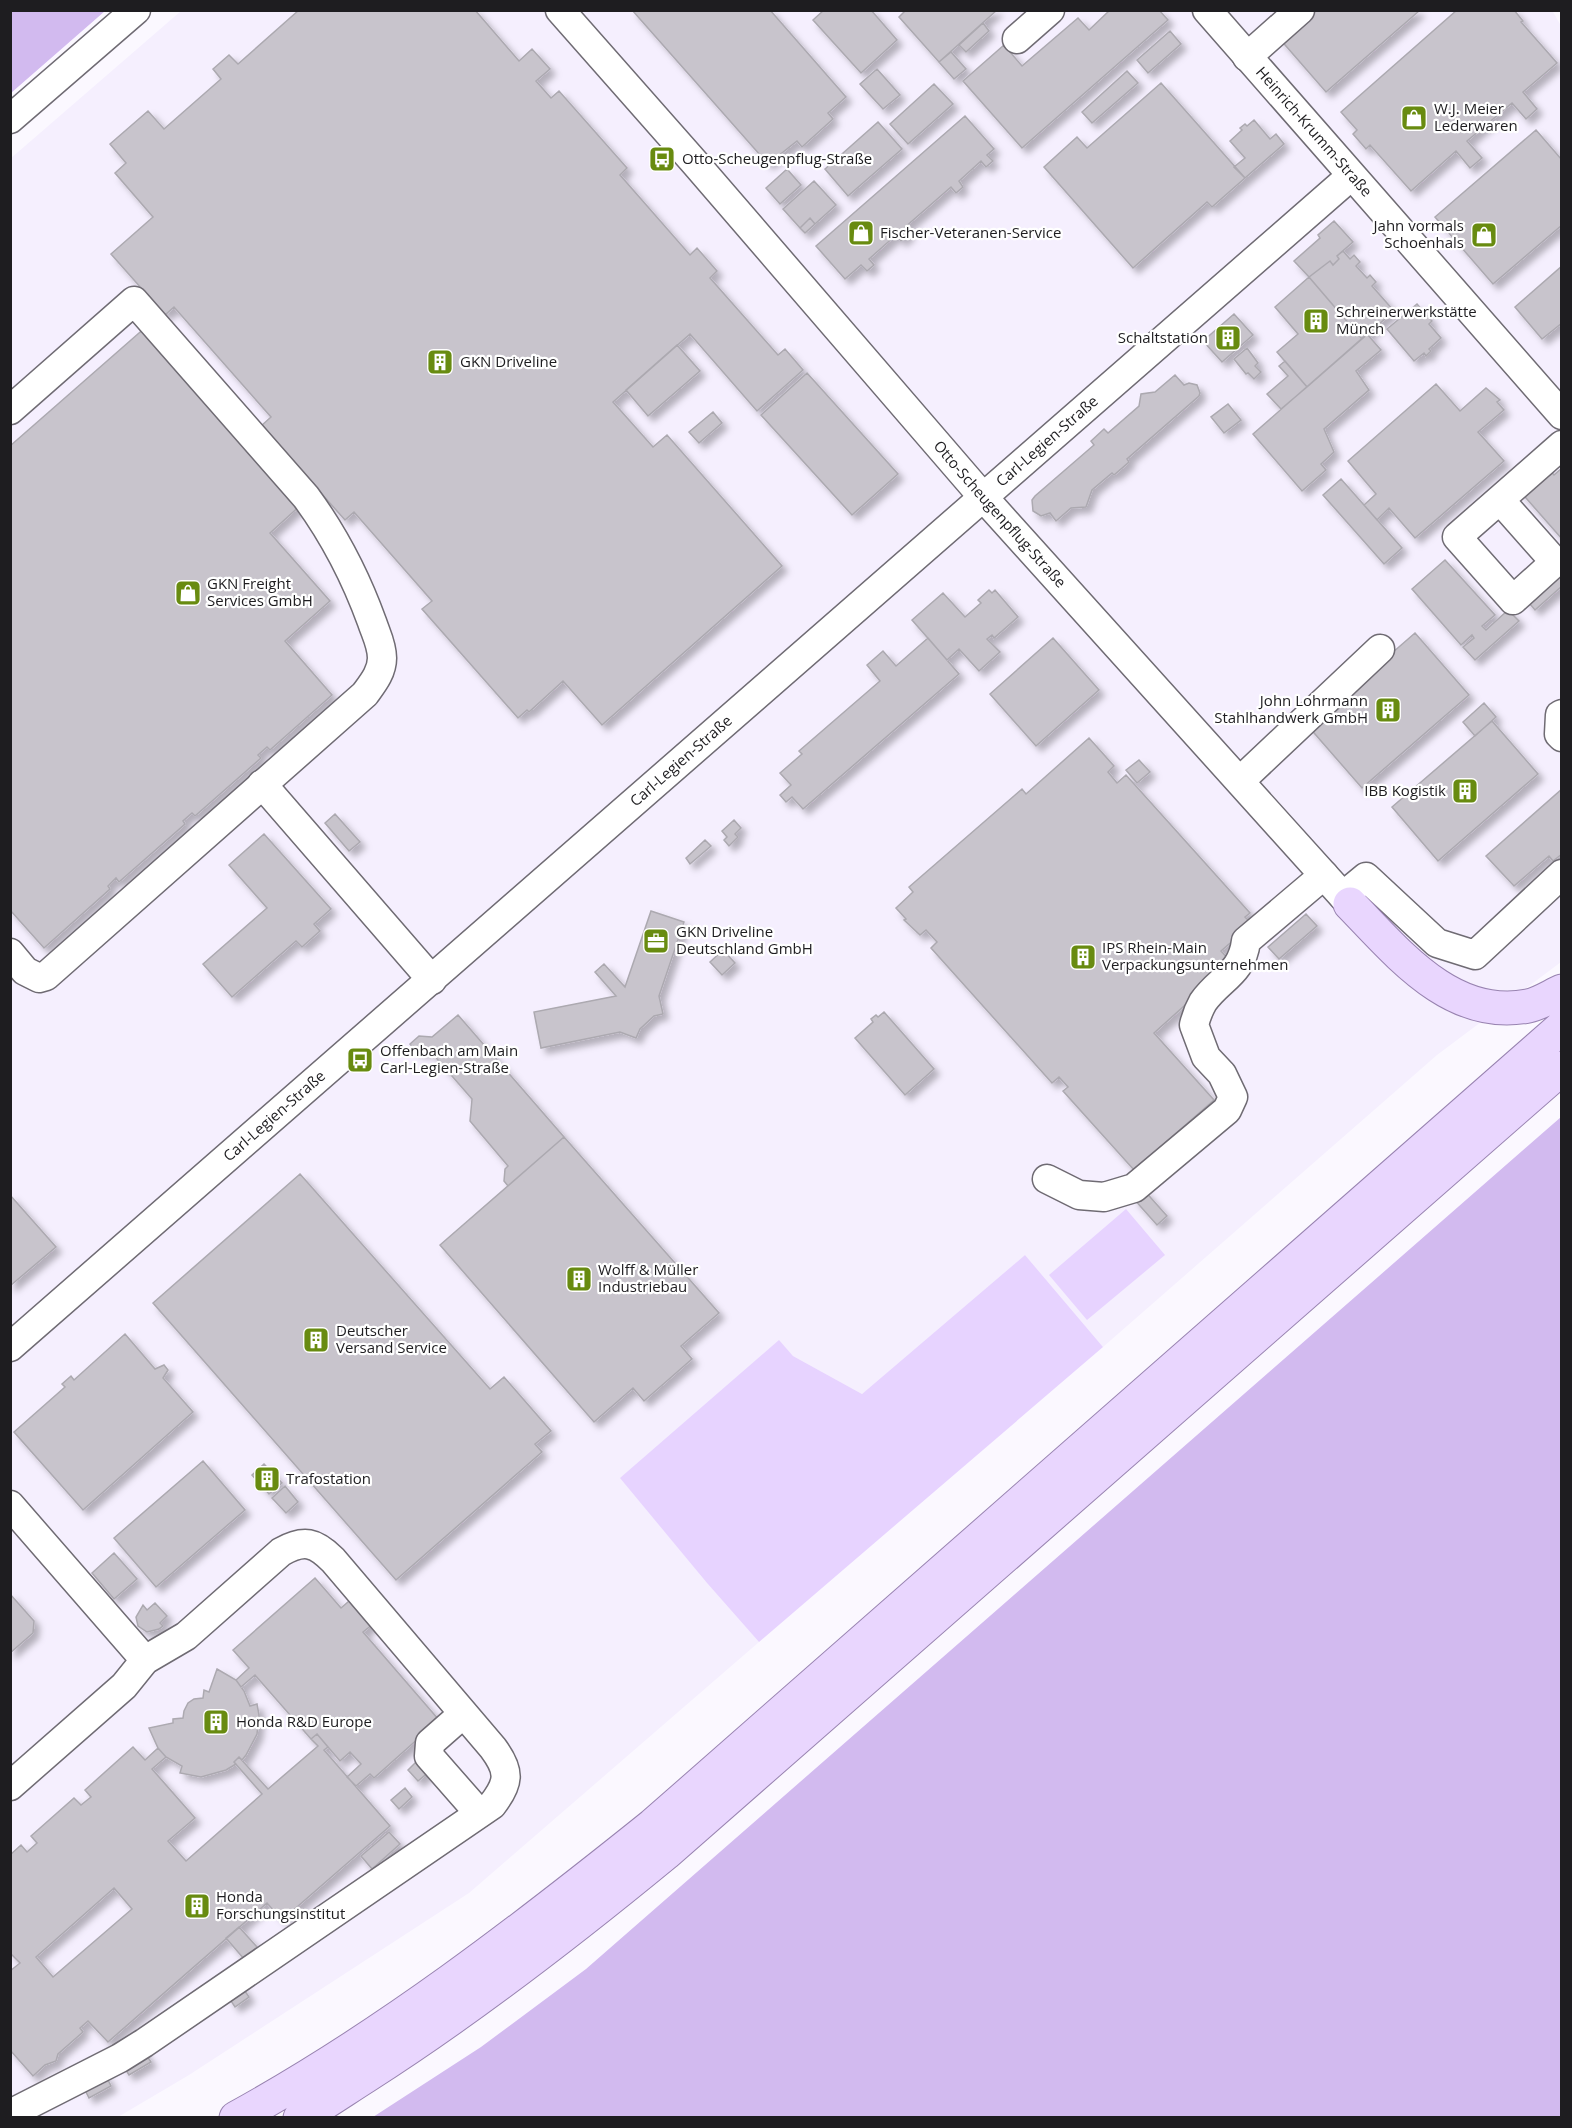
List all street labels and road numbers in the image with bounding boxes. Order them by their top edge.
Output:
street label: Heinrich-Krumm-Straße [1252,62,1377,200]
street label: Carl-Legien-Straße [991,391,1102,491]
street label: Otto-Scheugenpflug-Straße [930,436,1071,591]
street label: Carl-Legien-Straße [625,710,736,810]
street label: Carl-Legien-Straße [219,1065,329,1165]

